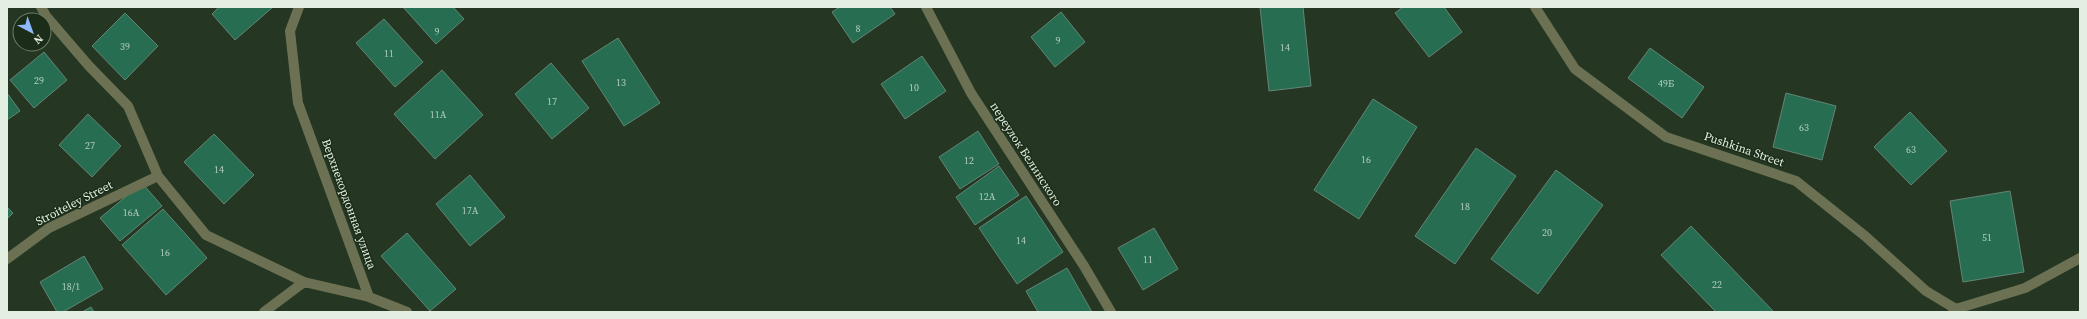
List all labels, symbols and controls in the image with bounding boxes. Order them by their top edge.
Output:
north arrow [12,12,52,52]
house number: 8 [856,22,861,35]
house number: 9 [435,25,440,38]
text: N [30,31,46,47]
house number: 9 [1056,34,1061,47]
house number: 39 [120,40,130,53]
house number: 14 [1280,41,1290,54]
house number: 11 [384,47,394,60]
house number: 29 [34,74,44,87]
house number: 13 [616,76,626,89]
house number: 49Б [1658,77,1674,90]
house number: 10 [909,81,919,94]
house number: 17 [547,95,557,108]
street label: переулок Белинского [986,99,1066,209]
house number: 11А [430,108,447,121]
house number: 63 [1799,121,1809,134]
street label: Pushkina Street [1702,128,1786,170]
street label: Верхнекордонная улица [318,137,380,272]
house number: 27 [85,139,95,152]
house number: 63 [1906,143,1916,156]
house number: 16 [1361,153,1371,166]
house number: 12 [964,154,974,167]
house number: 14 [214,163,224,176]
street label: Stroiteley Street [33,177,115,229]
house number: 12А [979,190,996,203]
house number: 18 [1460,200,1470,213]
house number: 17А [462,204,479,217]
house number: 16А [123,206,140,219]
house number: 20 [1542,226,1552,239]
house number: 51 [1982,231,1992,244]
house number: 14 [1016,234,1026,247]
house number: 16 [160,246,170,259]
house number: 11 [1143,253,1153,266]
house number: 22 [1712,278,1722,291]
house number: 18/1 [62,280,80,293]

